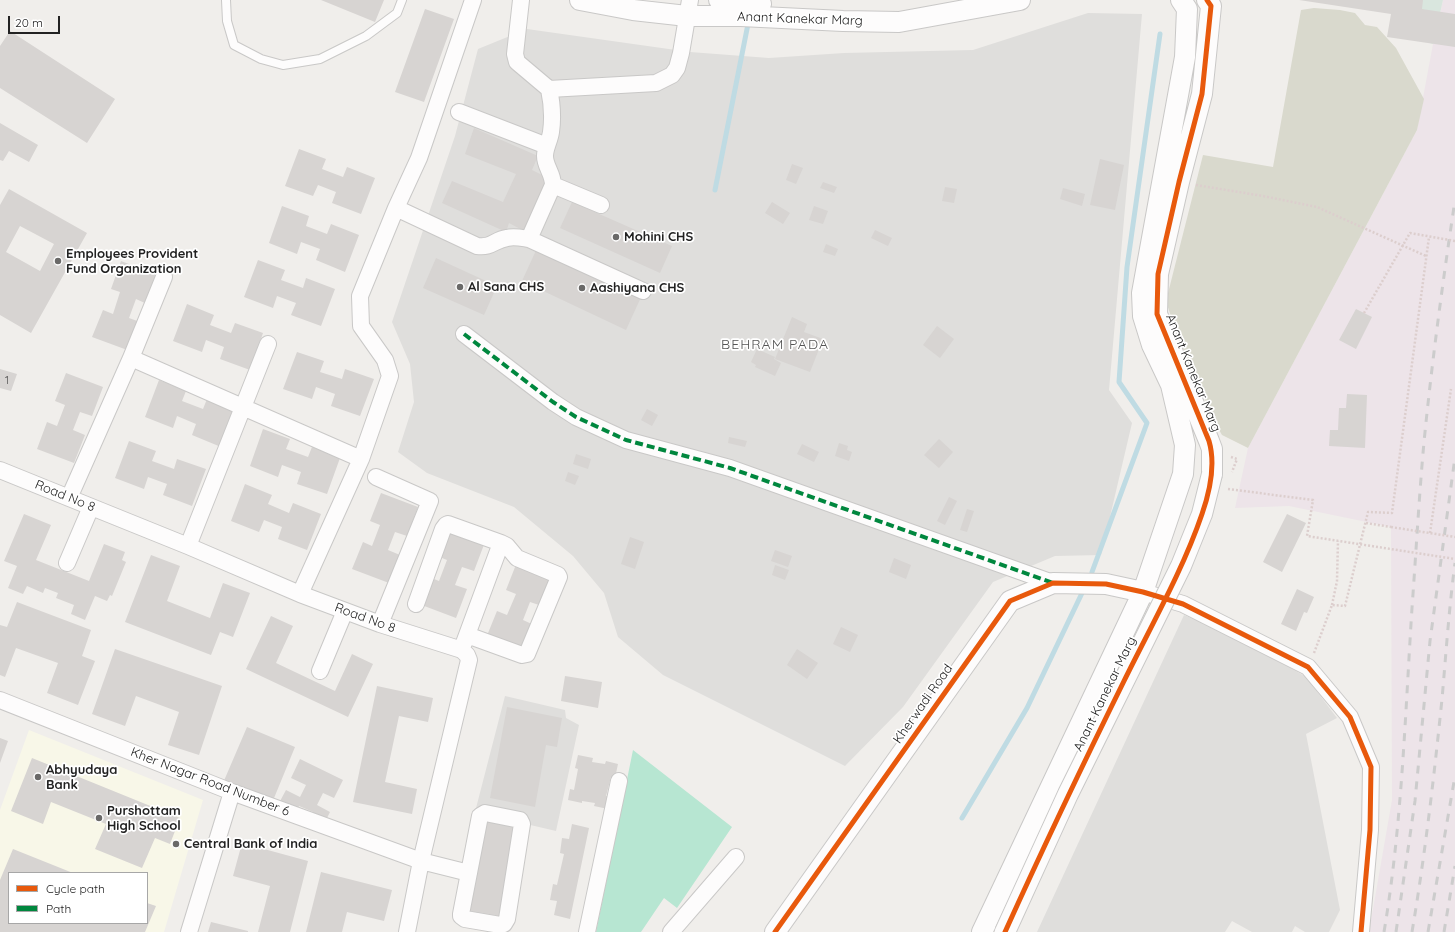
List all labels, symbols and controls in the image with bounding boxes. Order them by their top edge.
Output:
scale bar [10,8,62,34]
street label: Anant Kanekar Marg [737,9,863,29]
text: 20 m [15,15,43,30]
place label: Mohini CHS [624,229,693,245]
marker: Mohini CHS [611,232,621,242]
place label: Employees Provident Fund Organization [66,246,198,277]
marker: Employees Provident Fund Organization [53,256,63,266]
place label: Al Sana CHS [468,279,544,295]
place label: Aashiyana CHS [590,280,684,296]
marker: Al Sana CHS [455,282,465,292]
marker: Aashiyana CHS [577,283,587,293]
street label: Anant Kanekar Marg [1162,312,1224,434]
district label: BEHRAM PADA [721,337,829,353]
house number: 1 [5,374,9,388]
street label: Road No 8 [33,477,97,515]
street label: Road No 8 [332,600,398,636]
street label: Anant Kanekar Marg [1070,634,1140,754]
street label: Kherwadi Road [890,661,956,747]
street label: Kher Nagar Road Number 6 [128,744,292,820]
place label: Abhyudaya Bank [46,762,117,793]
marker: Abhyudaya Bank [33,772,43,782]
place label: Purshottam High School [107,803,181,834]
marker: Purshottam High School [94,813,104,823]
place label: Central Bank of India [184,836,317,852]
marker: Central Bank of India [171,839,181,849]
legend [8,872,148,924]
text: Cycle path [46,881,105,896]
text: Path [46,901,71,916]

